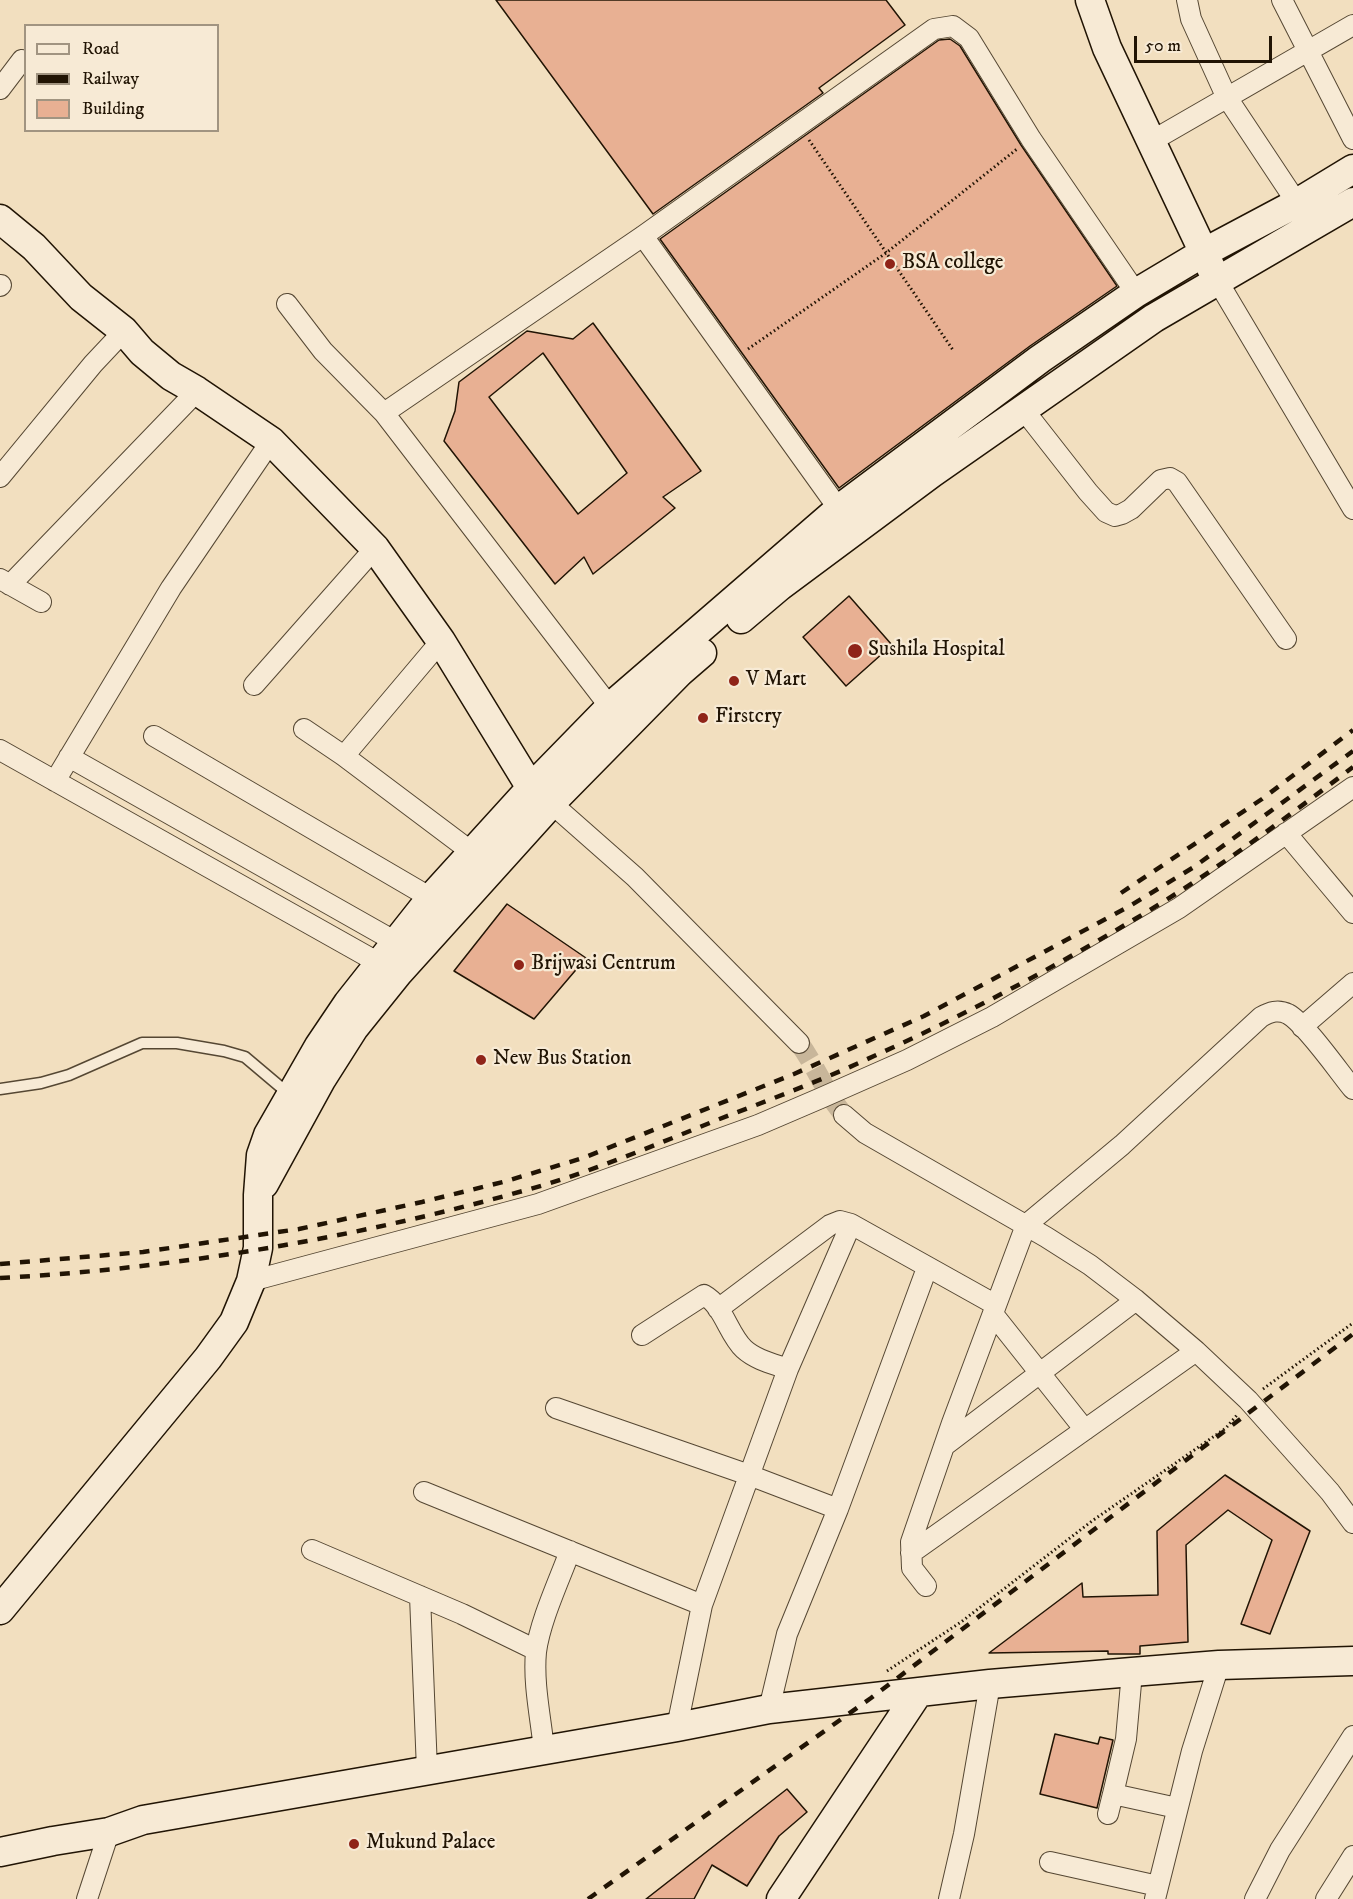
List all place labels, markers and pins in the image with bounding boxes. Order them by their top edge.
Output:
place label: BSA college [902,251,1004,277]
marker: BSA college [883,257,897,271]
place label: Sushila Hospital [868,638,1005,664]
marker: Sushila Hospital [846,642,864,660]
place label: V Mart [746,668,806,694]
marker: V Mart [727,674,741,688]
place label: Firstcry [715,705,782,731]
marker: Firstcry [696,711,710,725]
place label: Brijwasi Centrum [531,952,676,978]
marker: Brijwasi Centrum [512,958,526,972]
place label: New Bus Station [493,1047,631,1073]
marker: New Bus Station [474,1053,488,1067]
place label: Mukund Palace [366,1831,495,1857]
marker: Mukund Palace [347,1837,361,1851]

